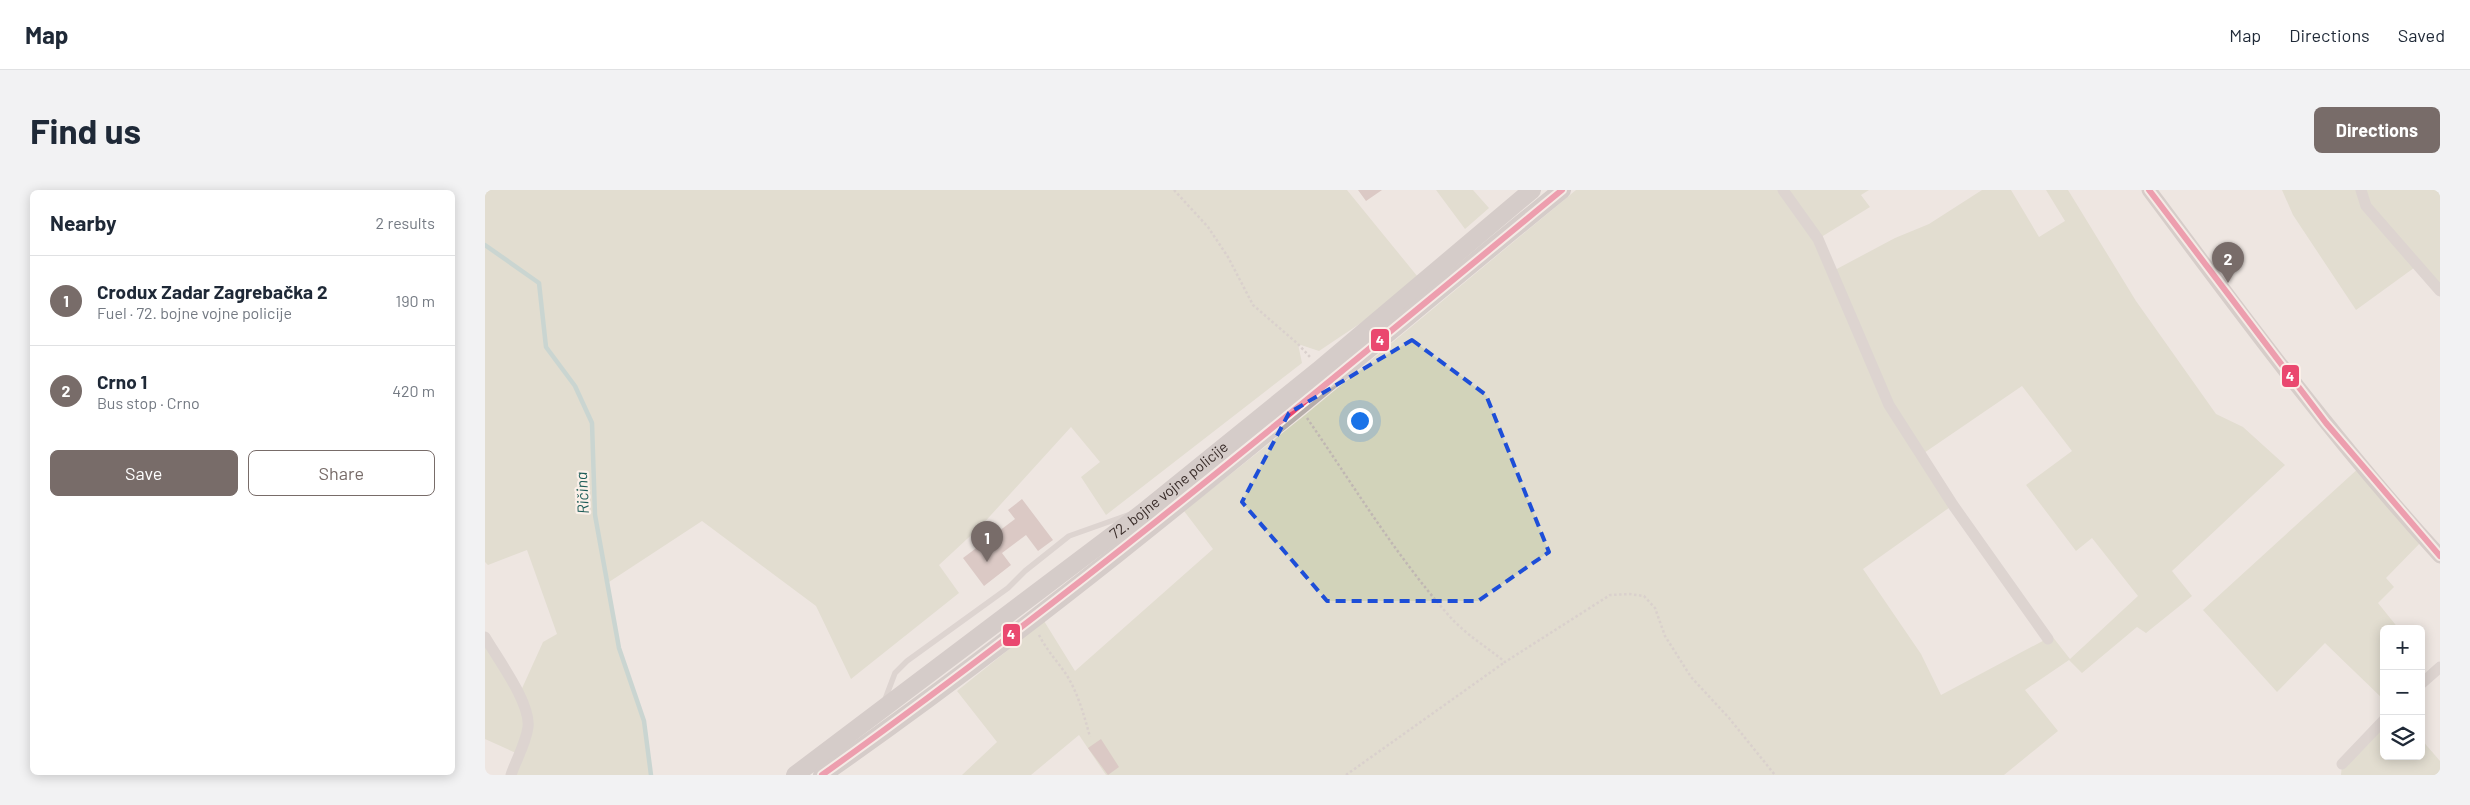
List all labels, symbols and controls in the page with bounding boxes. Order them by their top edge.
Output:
text: Map [25,20,68,49]
text: Map [2229,24,2261,46]
text: Directions [2289,24,2370,46]
text: Saved [2398,24,2445,46]
button: Directions [2314,107,2440,153]
text: Find us [30,109,141,151]
text: Nearby [50,210,116,235]
text: 2 results [376,213,435,232]
pin: 2 [2212,242,2244,283]
text: Crodux Zadar Zagrebačka 2 [97,280,328,303]
text: 1 [63,291,69,310]
text: 190 m [396,291,435,310]
text: Fuel · 72. bojne vojne policije [97,303,292,322]
line badge: 4 [1370,328,1390,352]
text: 4 [1376,331,1384,348]
line badge: 4 [2281,364,2300,388]
text: 4 [2286,367,2294,384]
text: Crno 1 [97,370,147,393]
text: 2 [62,381,70,400]
text: 420 m [392,381,435,400]
text: Bus stop · Crno [97,393,200,412]
your location [1347,408,1373,434]
street label: 72. bojne vojne policije [1106,437,1231,542]
button: Save [50,450,238,496]
button: Share [248,450,435,496]
water label: Ričina [571,471,592,515]
pin: 1 [971,521,1003,562]
line badge: 4 [1002,623,1021,647]
text: 4 [1007,625,1015,642]
map controls [2380,625,2425,760]
button: + [2380,625,2425,670]
button: − [2380,670,2425,715]
button: layers [2380,715,2425,760]

